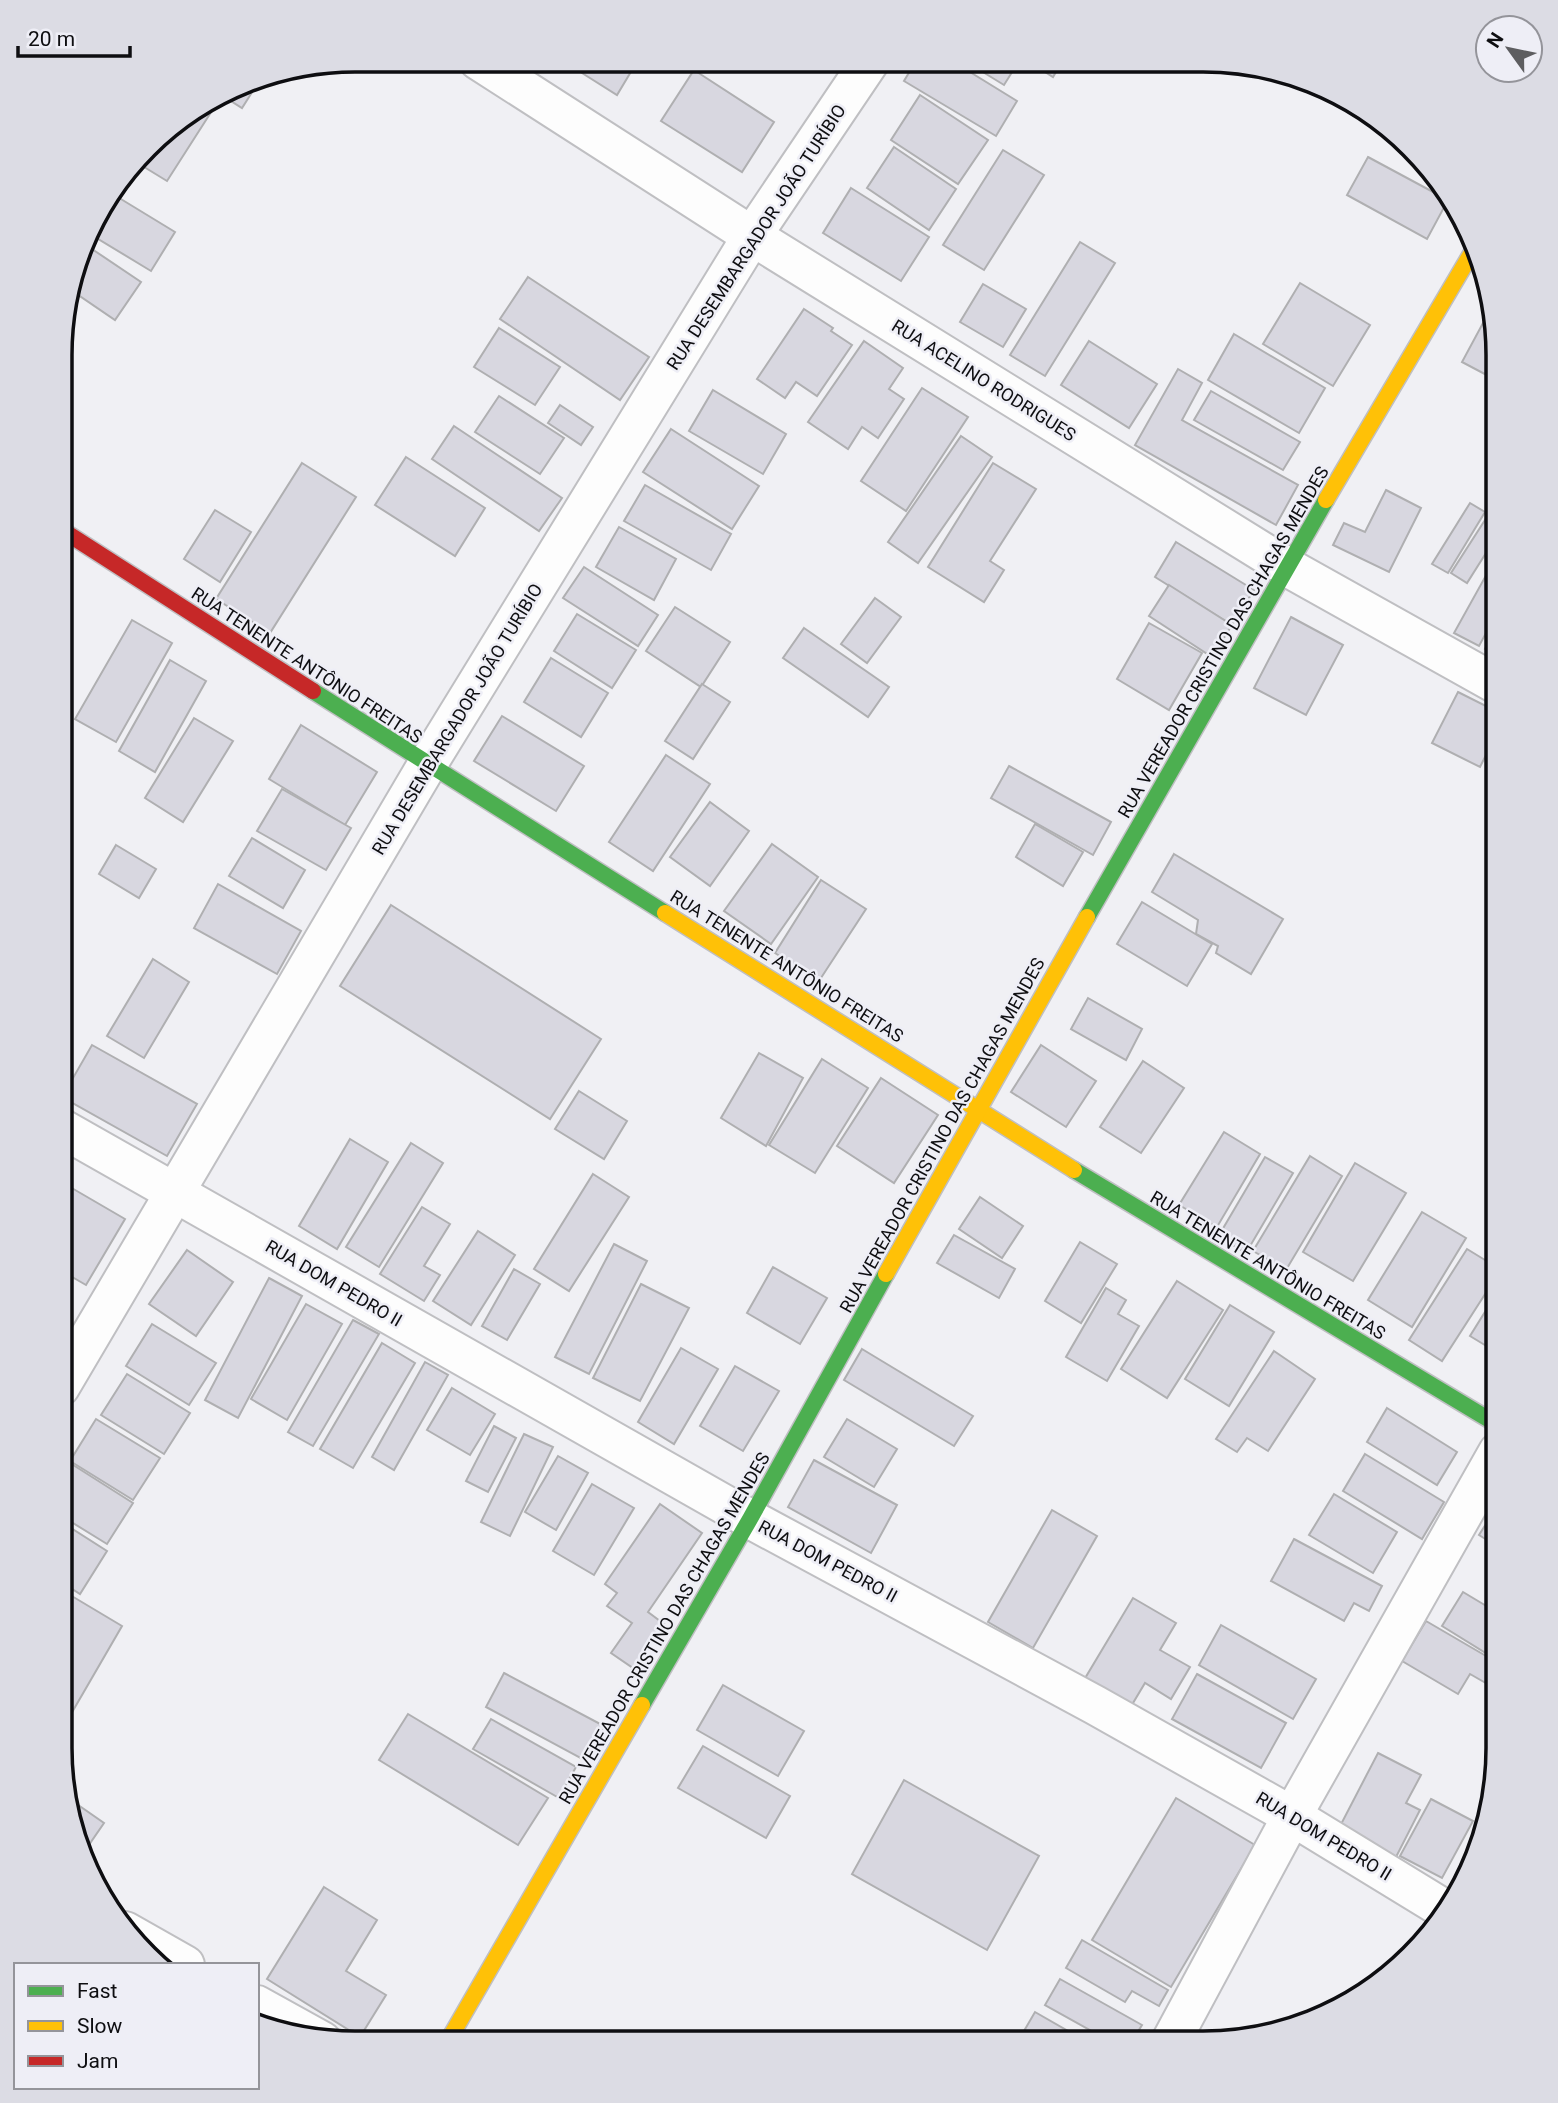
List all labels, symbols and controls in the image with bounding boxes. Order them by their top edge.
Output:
scale bar [18,14,130,58]
north arrow [1474,14,1544,84]
text: 20 m [28,27,75,51]
text: N [1482,28,1508,52]
street label: RUA DESEMBARGADOR JOÃO TURÍBIO [662,100,850,374]
street label: RUA ACELINO RODRIGUES [888,315,1080,445]
street label: RUA VEREADOR CRISTINO DAS CHAGAS MENDES [1113,462,1333,822]
street label: RUA DESEMBARGADOR JOÃO TURÍBIO [368,580,546,858]
street label: RUA TENENTE ANTÔNIO FREITAS [188,582,426,748]
street label: RUA TENENTE ANTÔNIO FREITAS [667,885,908,1047]
street label: RUA VEREADOR CRISTINO DAS CHAGAS MENDES [835,954,1049,1316]
street label: RUA TENENTE ANTÔNIO FREITAS [1147,1186,1390,1344]
street label: RUA DOM PEDRO II [262,1235,406,1331]
street label: RUA VEREADOR CRISTINO DAS CHAGAS MENDES [554,1448,774,1808]
street label: RUA DOM PEDRO II [755,1516,901,1606]
street label: RUA DOM PEDRO II [1252,1787,1396,1885]
legend [14,1963,259,2089]
text: Fast [77,1979,118,2003]
text: Slow [77,2014,123,2038]
text: Jam [77,2049,118,2073]

